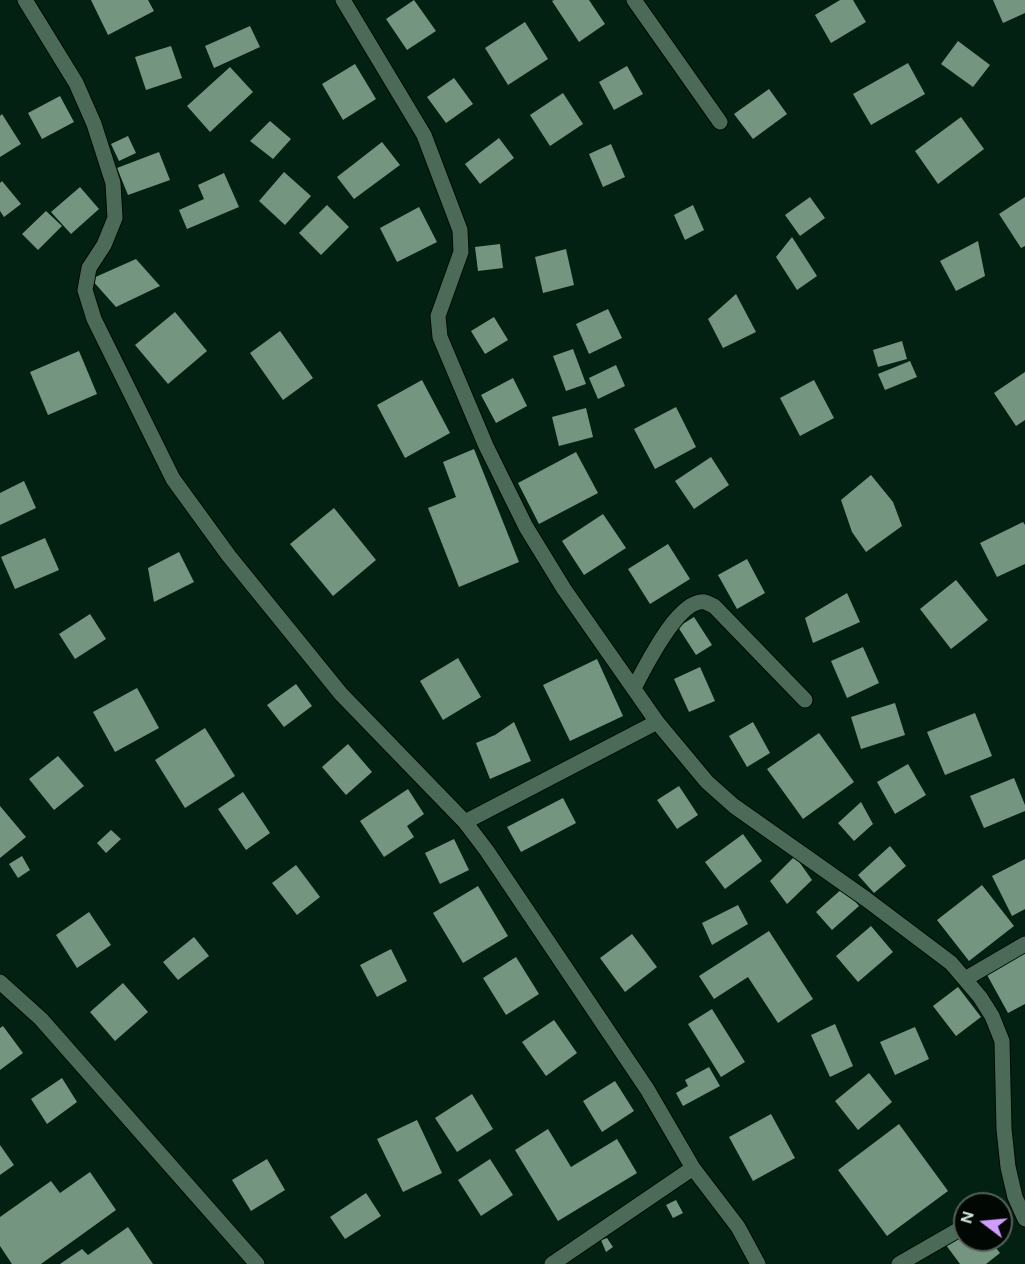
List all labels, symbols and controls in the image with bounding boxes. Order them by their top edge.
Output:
north arrow [953,1192,1013,1252]
text: N [955,1209,979,1226]

